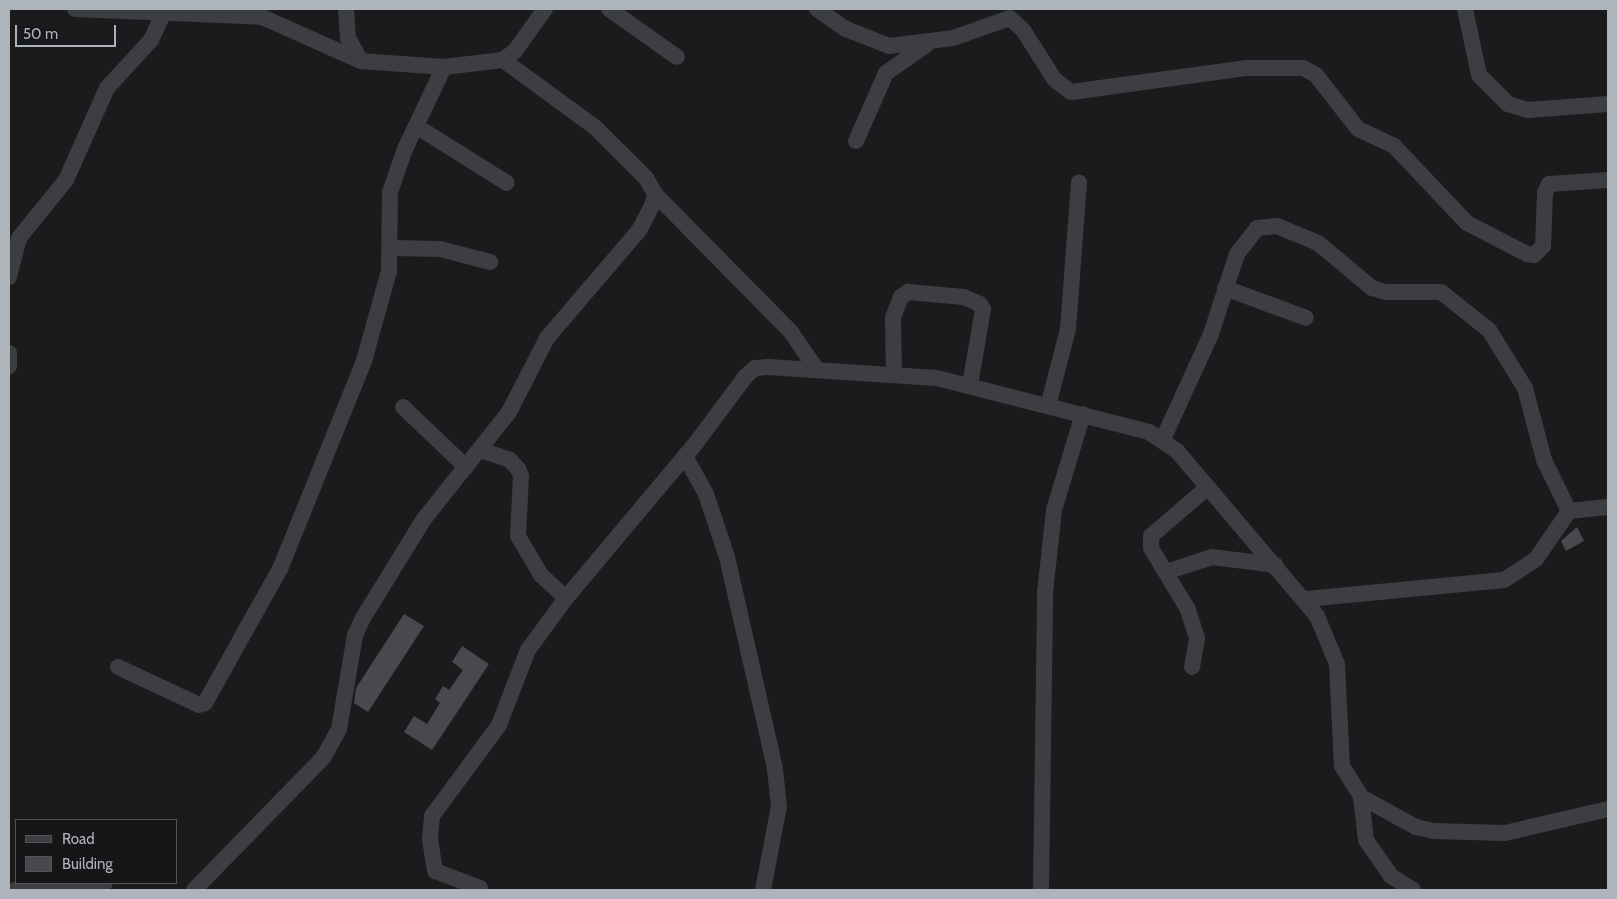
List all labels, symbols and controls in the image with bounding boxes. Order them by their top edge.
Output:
scale bar [18,15,119,47]
text: 50 m [23,25,58,43]
legend [15,819,178,884]
text: Road [62,830,95,848]
text: Building [62,855,113,873]

